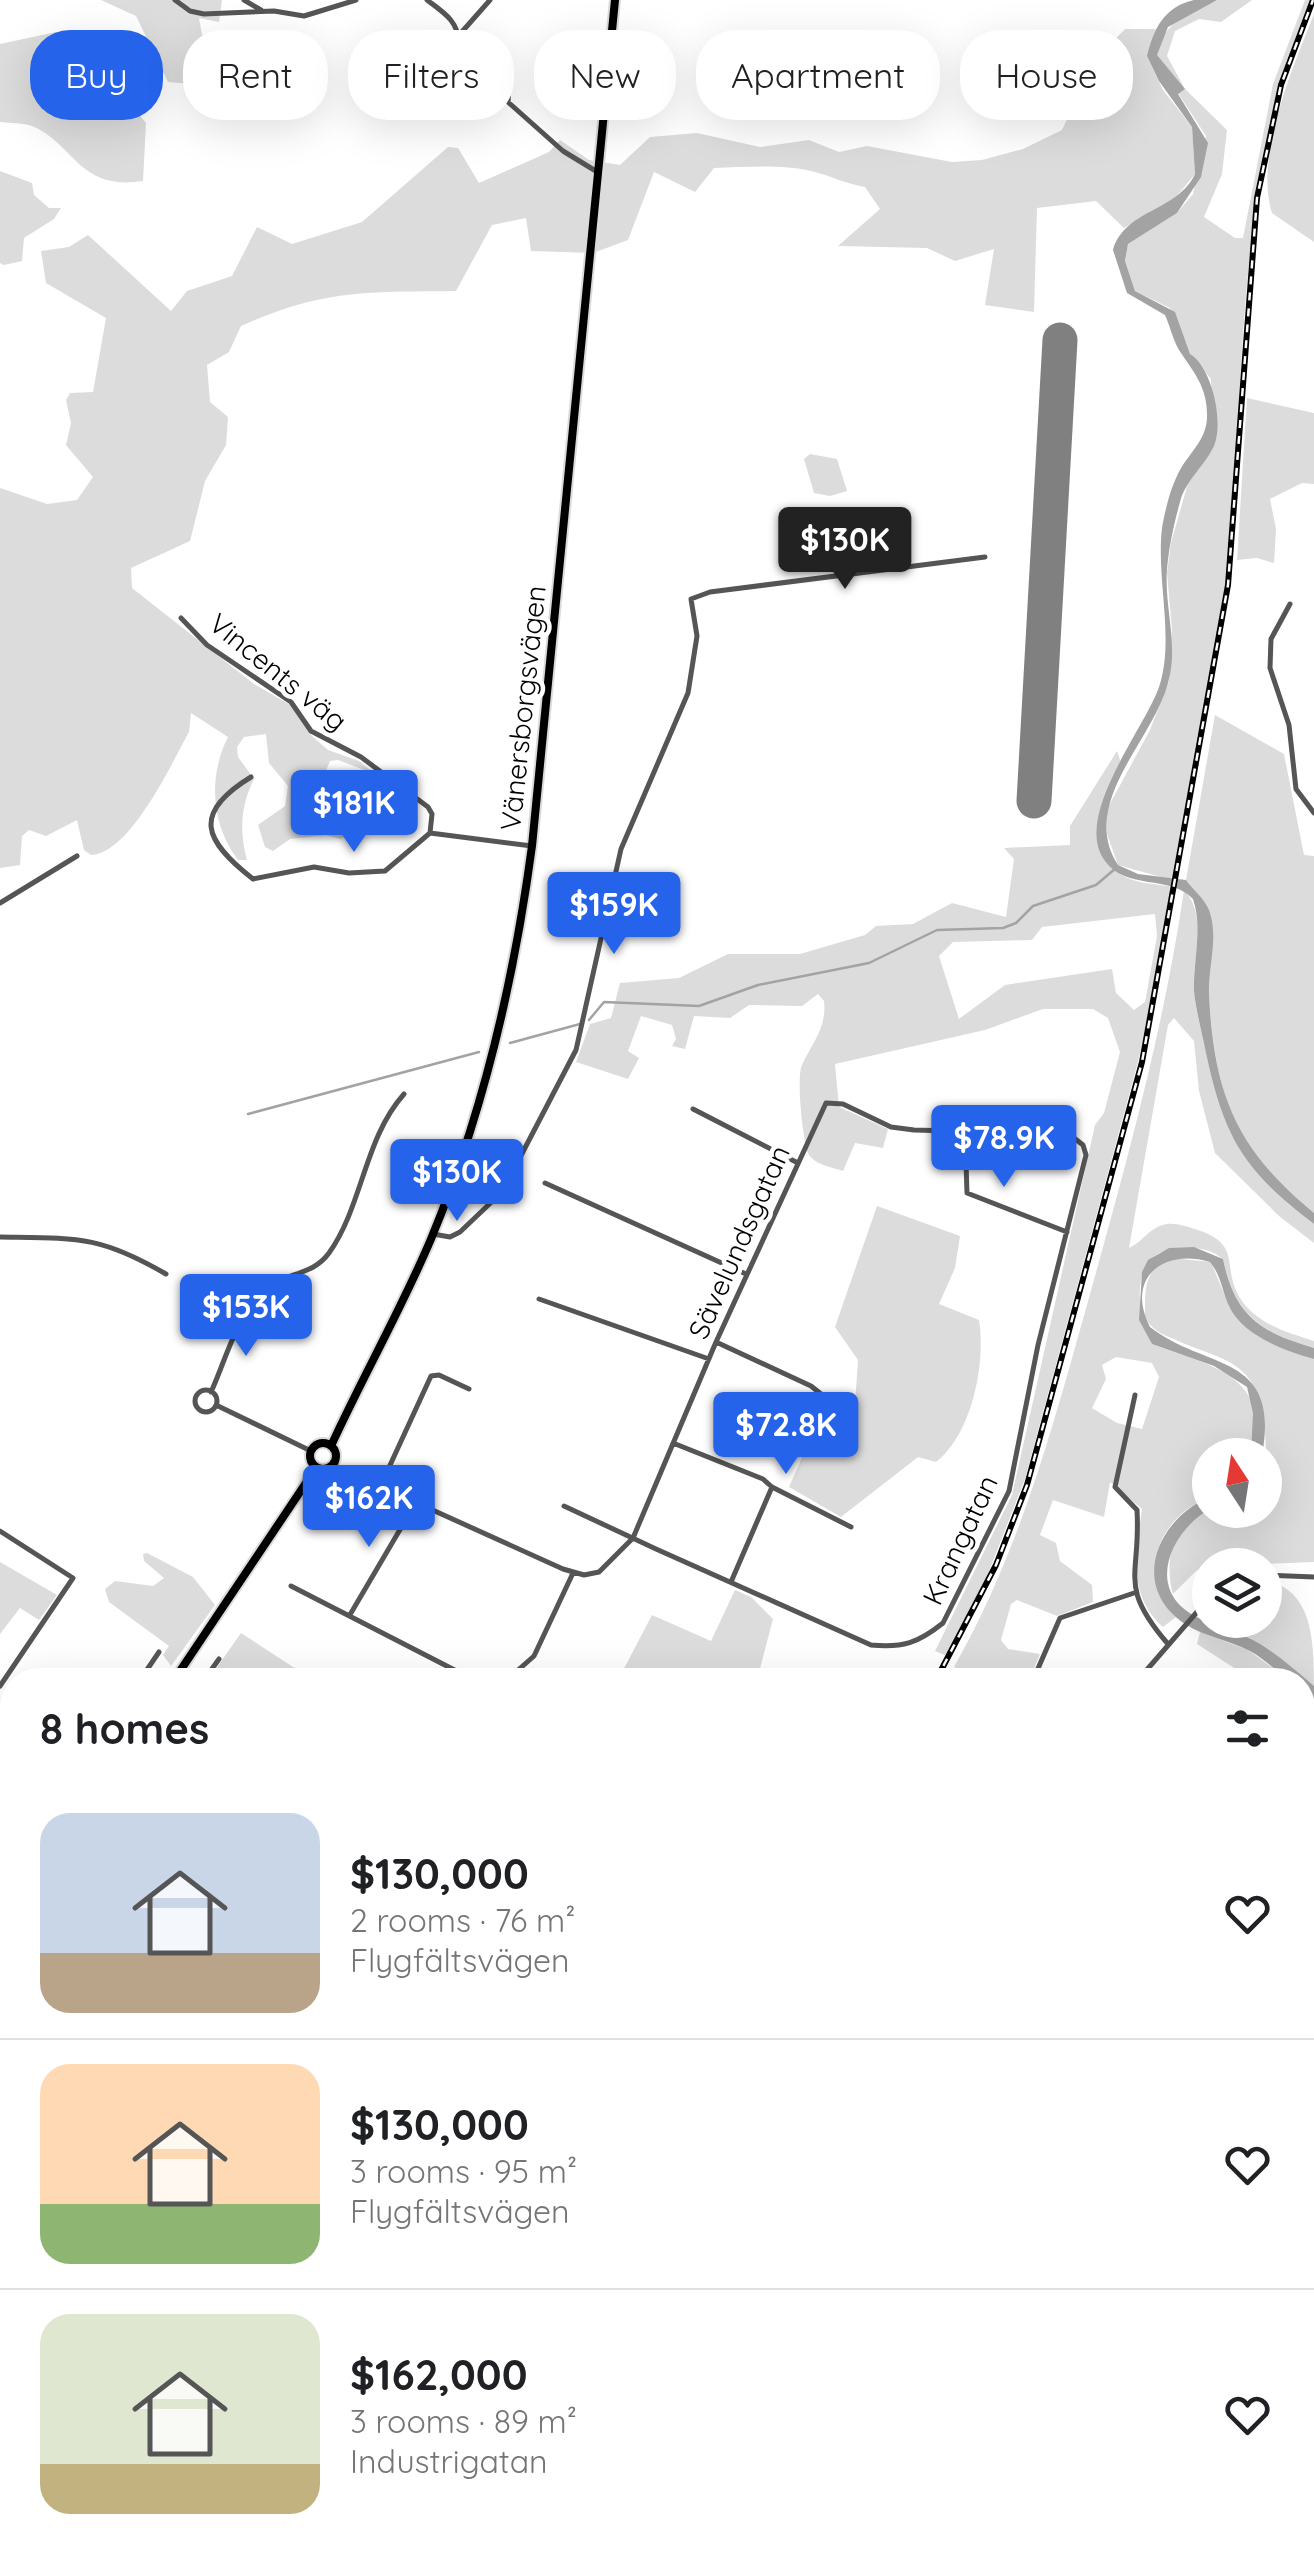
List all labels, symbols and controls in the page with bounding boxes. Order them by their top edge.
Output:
chip: Buy [30,30,163,120]
chip: Rent [183,30,328,120]
chip: Filters [348,30,514,120]
chip: New [534,30,676,120]
chip: Apartment [696,30,940,120]
chip: House [960,30,1133,120]
pin: $130K [775,507,915,592]
text: $130K [800,519,890,559]
street label: Vänersborgsvägen [492,584,553,832]
street label: Vincents väg [202,605,354,738]
pin: $181K [284,770,424,855]
text: $181K [313,782,395,822]
pin: $159K [544,872,684,957]
text: $159K [569,884,659,924]
pin: $78.9K [923,1105,1085,1190]
text: $78.9K [953,1117,1055,1157]
pin: $130K [387,1139,527,1224]
street label: Sävelundsgatan [680,1140,797,1344]
text: $130K [412,1151,502,1191]
pin: $153K [176,1274,316,1359]
text: $153K [202,1286,290,1326]
pin: $72.8K [705,1392,867,1477]
text: $72.8K [735,1404,837,1444]
north arrow [1192,1438,1282,1528]
map controls [1192,1438,1282,1638]
pin: $162K [299,1465,439,1550]
street label: Krangatan [914,1469,1005,1610]
text: $162K [325,1477,413,1517]
button: layers [1192,1548,1282,1638]
icon: filters [1220,1701,1275,1756]
text: 8 homes [40,1702,209,1755]
text: $130,000 [350,1847,529,1900]
icon: home [120,1853,240,1973]
icon: heart [1220,1886,1275,1941]
text: 2 rooms · 76 m² [350,1900,575,1940]
text: Flygfältsvägen [350,1940,570,1980]
text: $130,000 [350,2098,529,2151]
icon: home [120,2104,240,2224]
icon: heart [1220,2137,1275,2192]
text: 3 rooms · 95 m² [350,2151,577,2191]
text: Flygfältsvägen [350,2191,570,2231]
text: $162,000 [350,2348,527,2401]
icon: home [120,2354,240,2474]
icon: heart [1220,2387,1275,2442]
text: 3 rooms · 89 m² [350,2401,577,2441]
text: Industrigatan [350,2441,548,2481]

